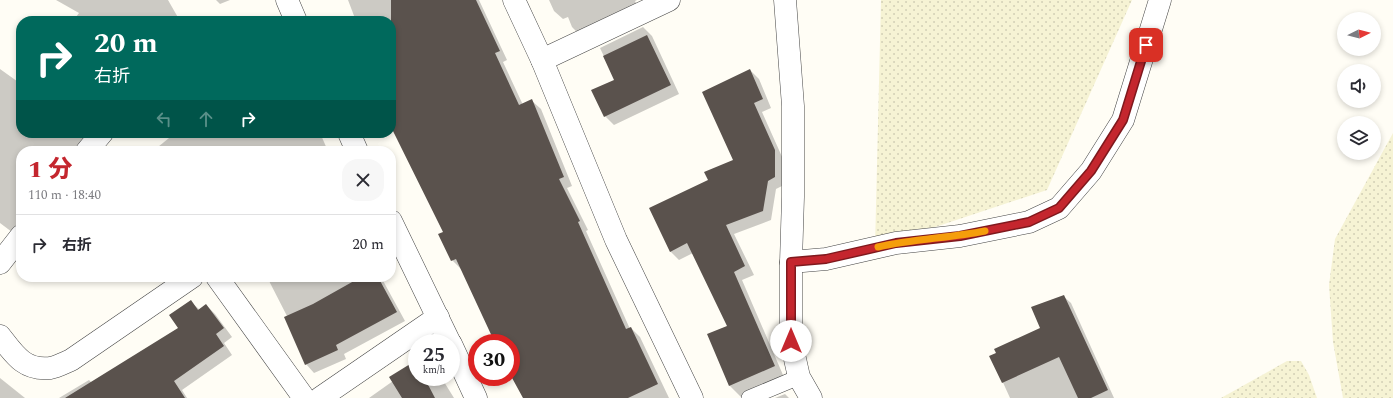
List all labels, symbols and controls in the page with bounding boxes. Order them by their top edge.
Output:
north arrow [1337,12,1381,56]
map controls [1337,12,1381,160]
text: 20 m [94,22,158,65]
pin [1129,28,1163,62]
icon: right [28,32,80,84]
icon: arrive [1135,34,1157,56]
text: 右折 [94,63,130,90]
button: sound [1337,64,1381,108]
icon: left [153,108,175,130]
icon: ahead [195,108,217,130]
icon: right [237,108,259,130]
button: layers [1337,116,1381,160]
text: 1 分 [28,152,72,188]
button: close [342,159,384,201]
text: 110 m · 18:40 [28,185,101,205]
text: 20 m [352,233,384,256]
icon: right [28,234,50,256]
text: 右折 [62,234,92,257]
position arrow [770,320,812,362]
speed limit sign: 30 [468,334,520,386]
text: 25 [423,340,445,370]
text: km/h [423,362,445,378]

